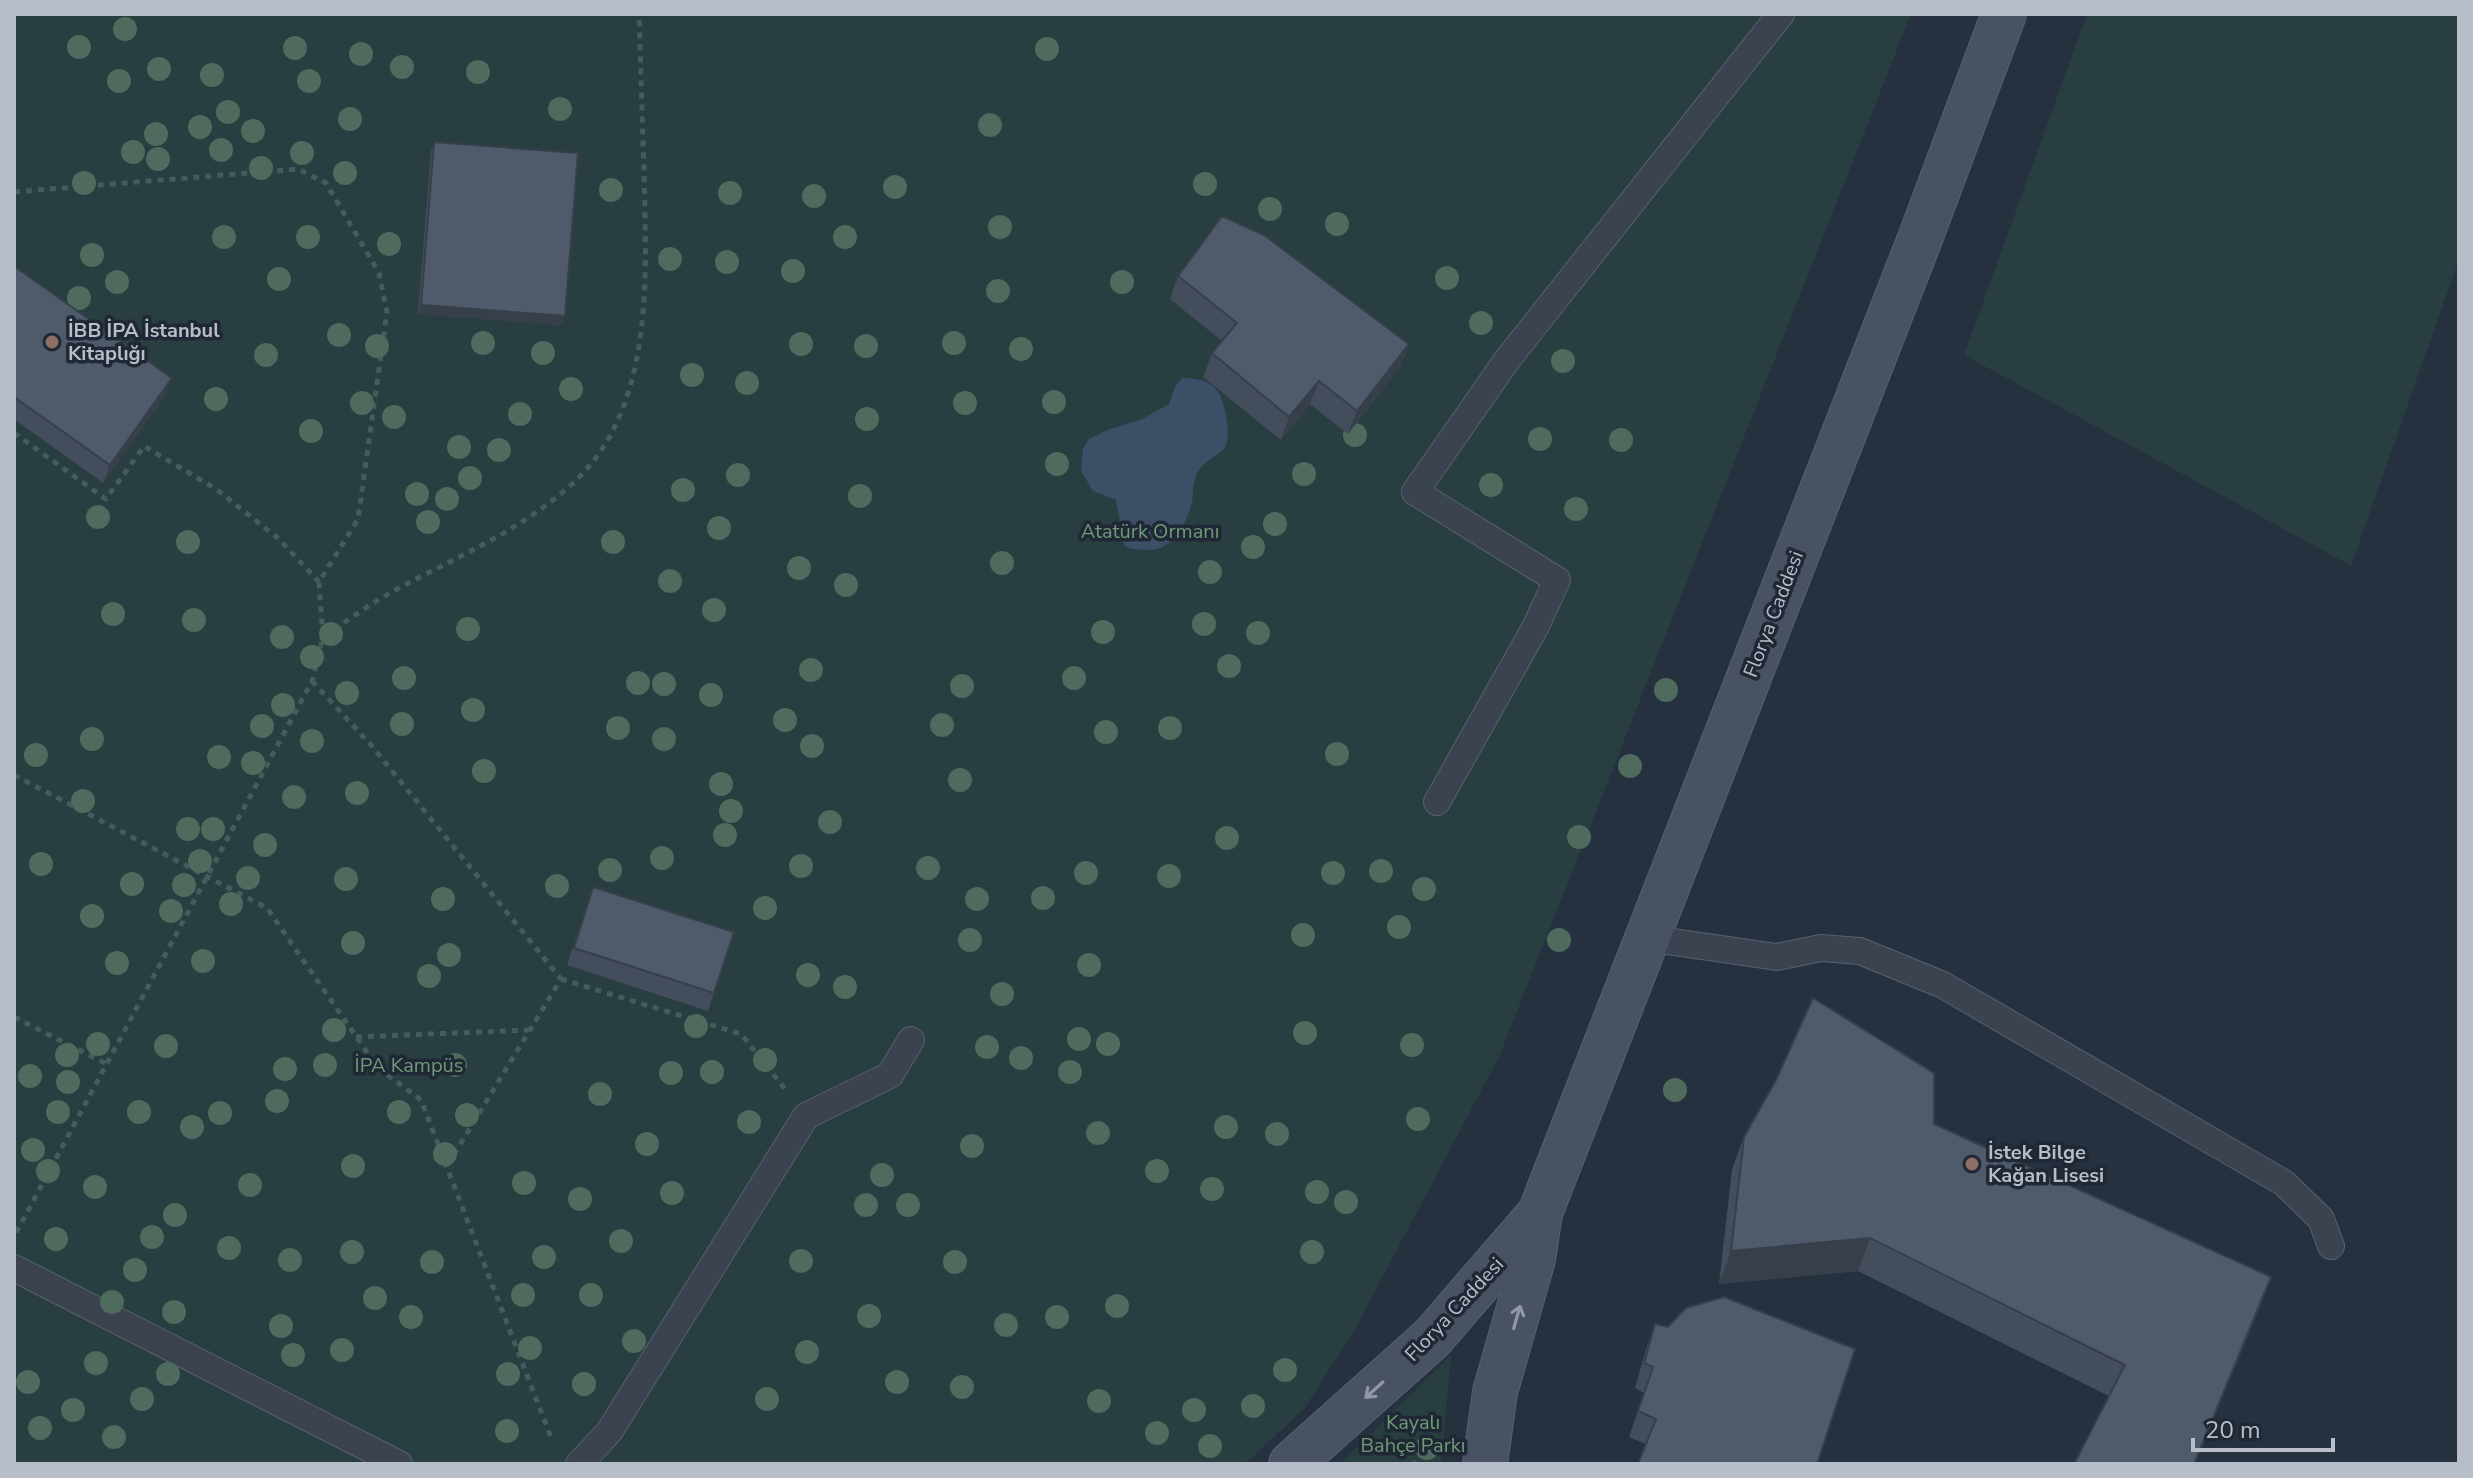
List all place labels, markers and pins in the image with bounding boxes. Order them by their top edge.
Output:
place label: İBB İPA İstanbul Kitaplığı [68,317,220,367]
marker: İBB İPA İstanbul Kitaplığı [43,333,61,351]
place label: İstek Bilge Kağan Lisesi [1988,1139,2104,1189]
marker: İstek Bilge Kağan Lisesi [1963,1155,1981,1173]

